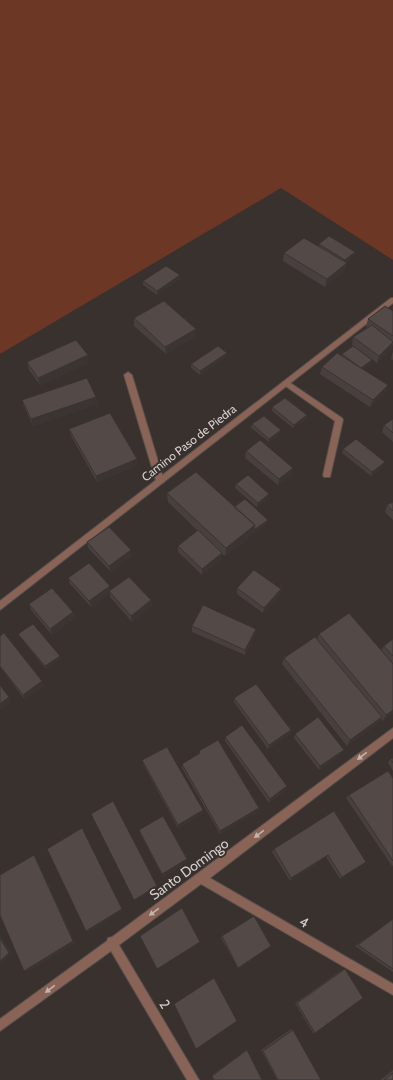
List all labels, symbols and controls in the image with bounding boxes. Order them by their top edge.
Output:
street label: Camino Paso de Piedra [138,401,239,484]
one-way arrow [357,751,367,759]
one-way arrow [253,830,264,839]
street label: Santo Domingo [146,834,232,904]
one-way arrow [149,908,160,916]
street label: 4 [296,912,312,932]
one-way arrow [44,985,55,993]
street label: 2 [155,996,175,1012]

